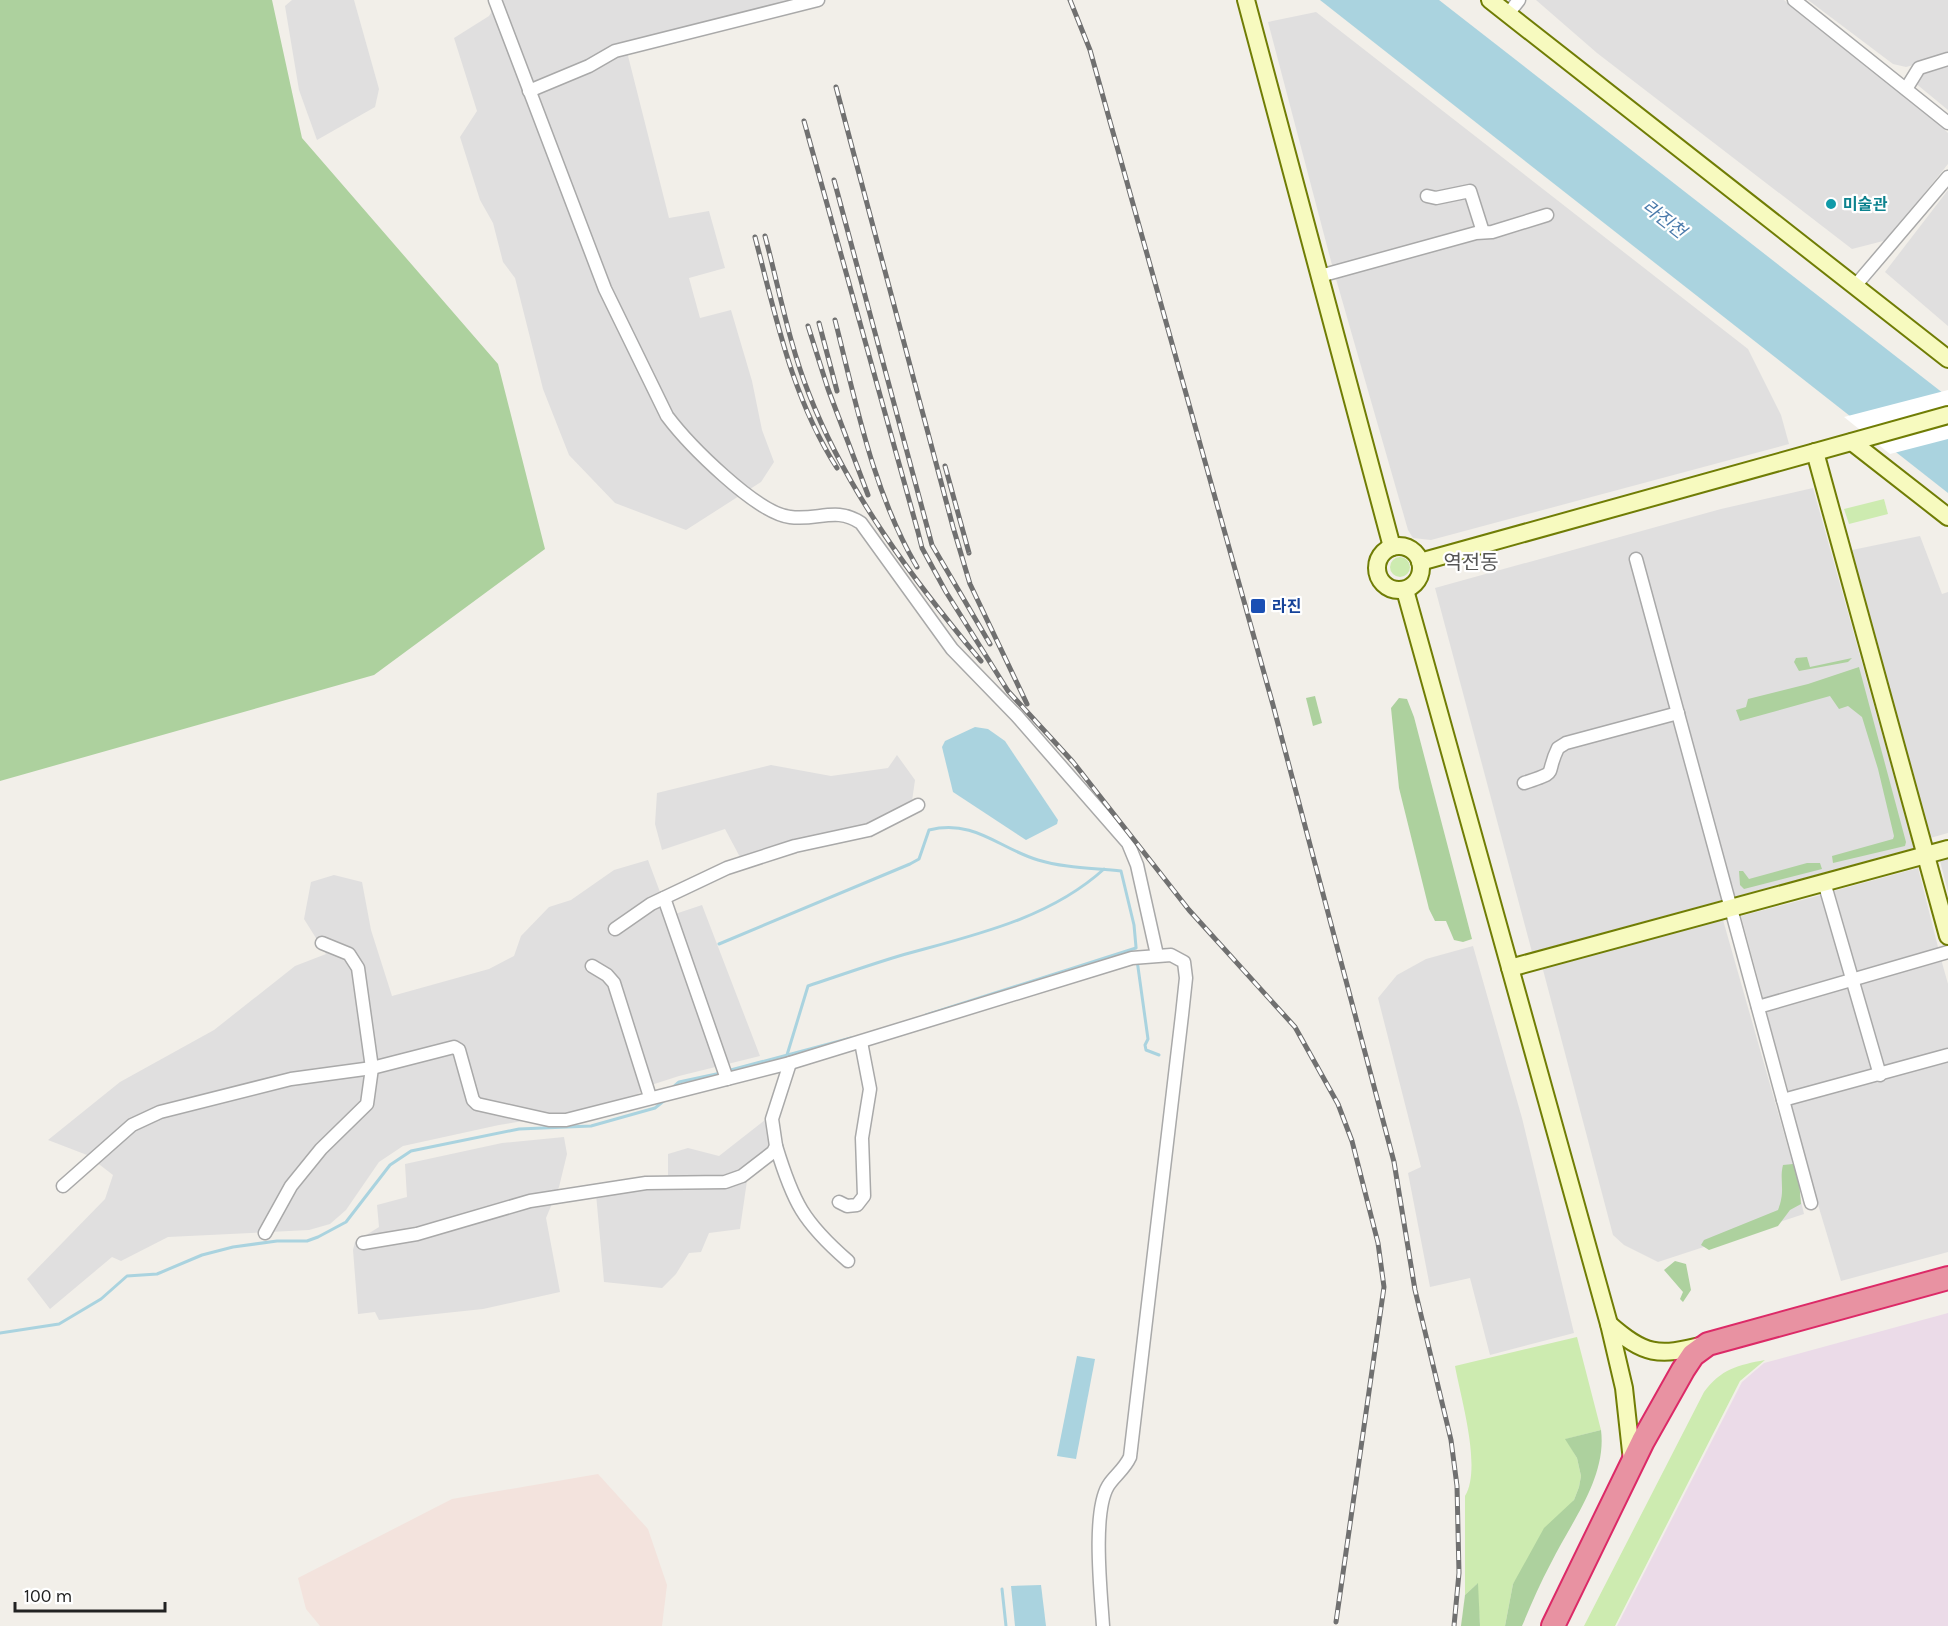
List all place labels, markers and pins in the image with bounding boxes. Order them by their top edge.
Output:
place label: 미술관 [1843,195,1887,214]
marker: 미술관 [1824,197,1838,211]
marker: 라진 [1249,597,1267,615]
place label: 라진 [1272,597,1301,616]

